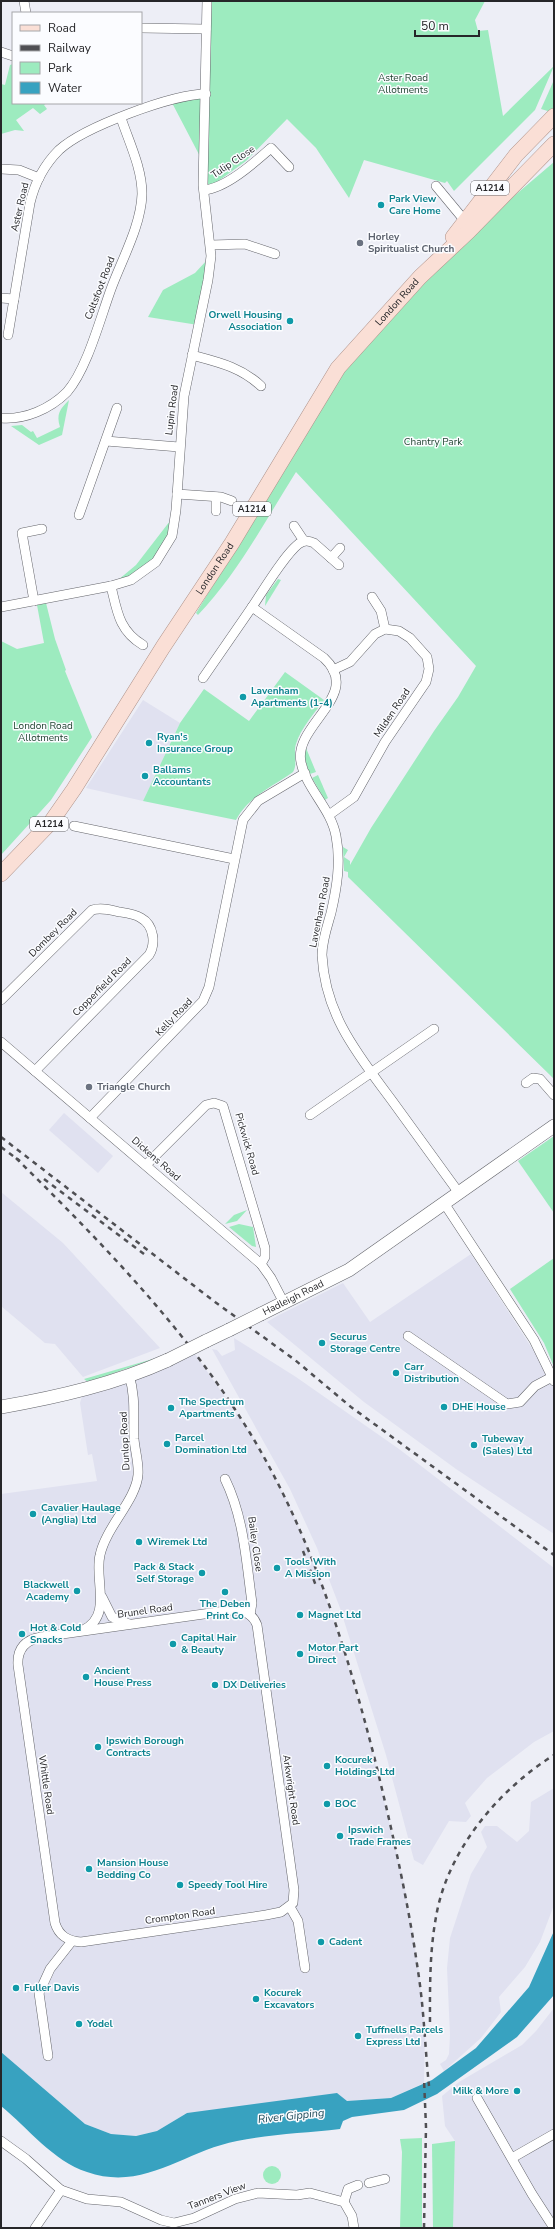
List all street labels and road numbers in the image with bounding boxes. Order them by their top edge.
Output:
street label: Tulip Close [208,142,258,182]
street label: Aster Road [8,181,33,233]
road number: A1214 [471,181,509,195]
street label: Coltsfoot Road [82,254,119,322]
street label: London Road [372,275,423,329]
street label: Lupin Road [162,384,182,436]
road number: A1214 [233,502,271,516]
street label: London Road [193,540,237,597]
street label: Milden Road [370,686,414,740]
road number: A1214 [30,817,68,831]
street label: Lavenham Road [306,875,334,949]
street label: Dombey Road [26,905,81,960]
street label: Copperfield Road [69,954,135,1020]
street label: Kelly Road [152,995,196,1039]
street label: Pickwick Road [231,1111,263,1177]
street label: Dickens Road [128,1134,184,1184]
street label: Hadleigh Road [260,1277,326,1319]
street label: Dunlop Road [116,1411,134,1471]
street label: Bailey Close [244,1515,266,1573]
street label: Brunel Road [116,1600,174,1622]
street label: Whittle Road [35,1754,57,1816]
street label: Arkwright Road [279,1754,303,1826]
street label: Crompton Road [144,1904,216,1928]
street label: Tanners View [186,2178,249,2213]

